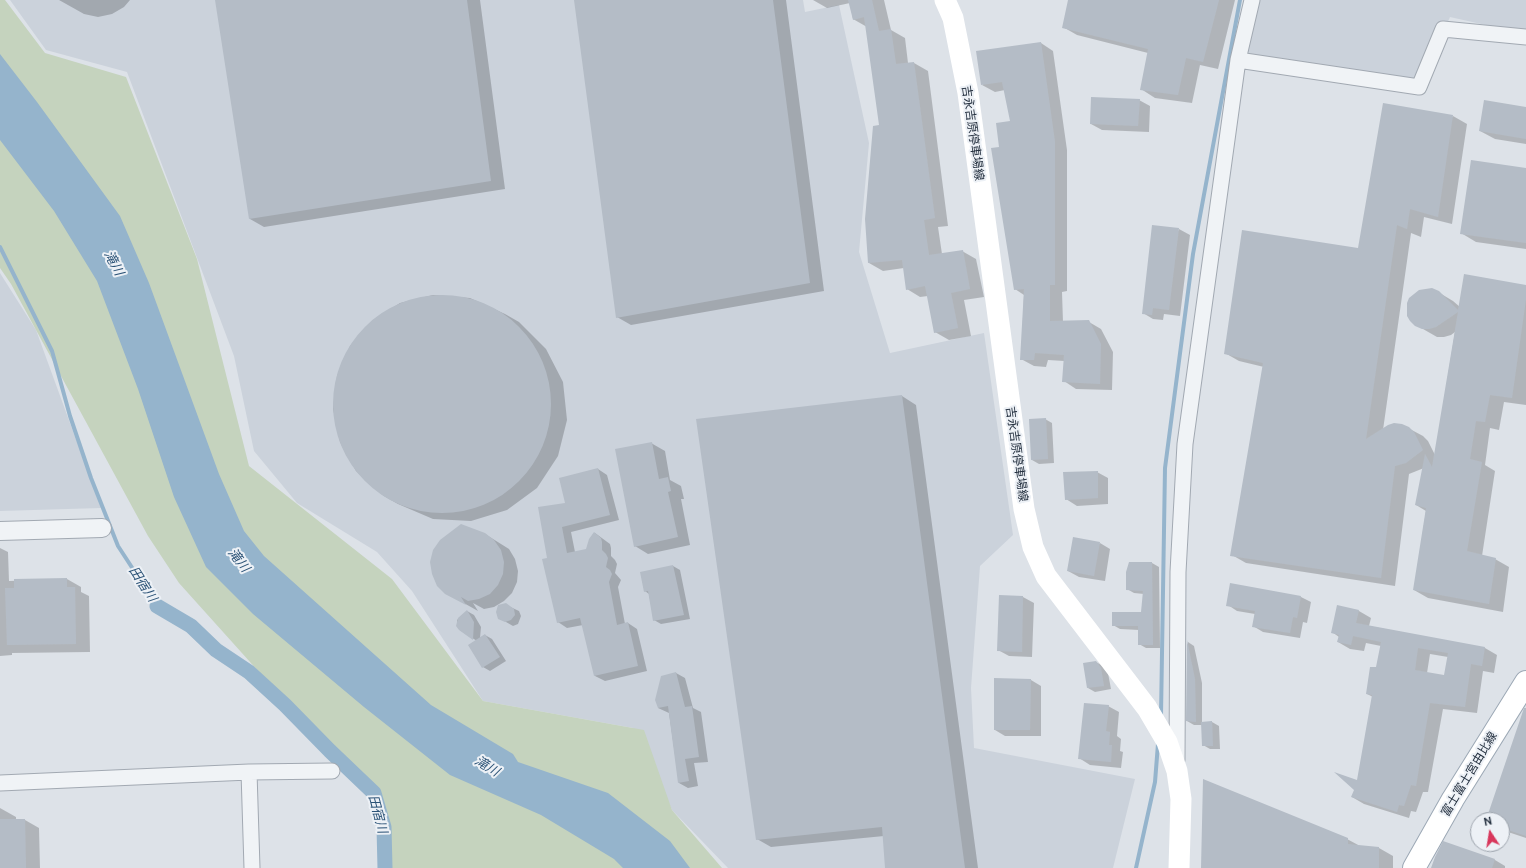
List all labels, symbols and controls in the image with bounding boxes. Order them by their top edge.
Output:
street label: 吉永吉原停車場線 [959,84,987,182]
water label: 滝川 [101,248,127,278]
street label: 吉永吉原停車場線 [1003,405,1031,503]
water label: 滝川 [225,545,253,575]
water label: 田宿川 [126,563,160,605]
street label: 富士富士宮由比線 [1438,729,1500,819]
water label: 滝川 [472,753,502,779]
water label: 田宿川 [365,793,391,835]
north arrow [1470,812,1510,852]
text: N [1482,815,1493,828]

